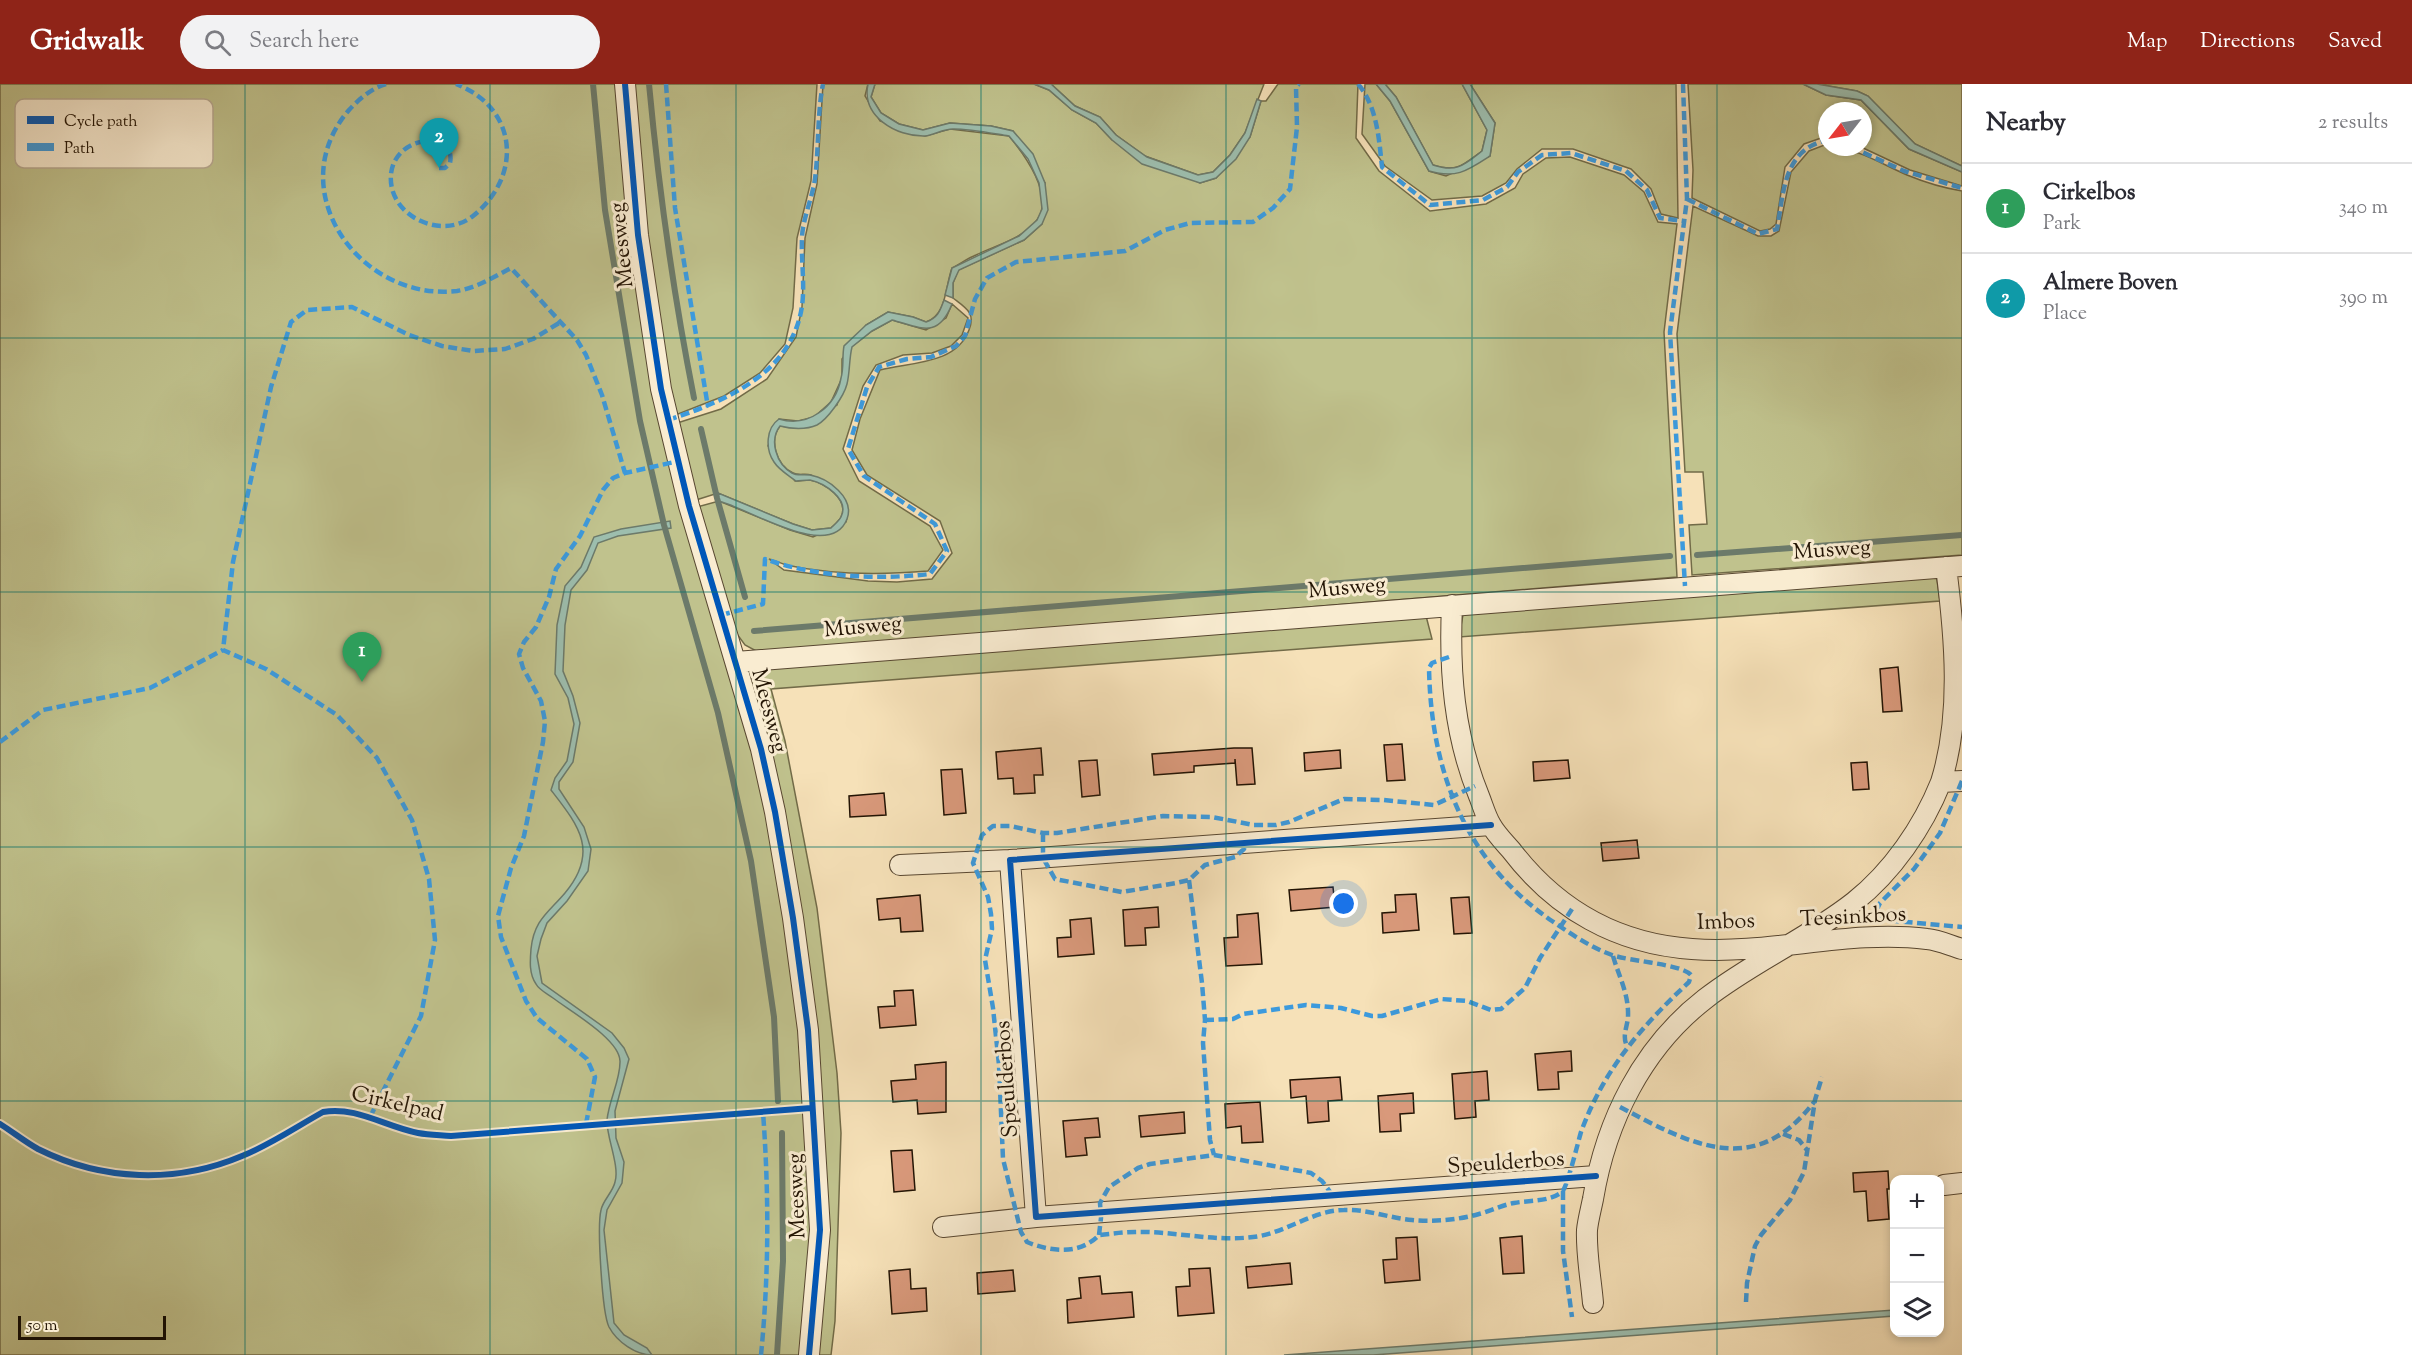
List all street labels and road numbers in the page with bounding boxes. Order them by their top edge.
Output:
street label: Meesweg [603,200,643,289]
street label: Musweg [1792,532,1872,570]
street label: Musweg [1307,570,1388,608]
street label: Musweg [823,609,904,647]
street label: Meesweg [741,665,795,757]
street label: Teesinkbos [1799,899,1907,937]
street label: Imbos [1697,906,1755,940]
street label: Speulderbos [988,1019,1028,1139]
street label: Cirkelpad [348,1079,446,1131]
street label: Speulderbos [1446,1144,1566,1184]
street label: Meesweg [781,1152,815,1239]

